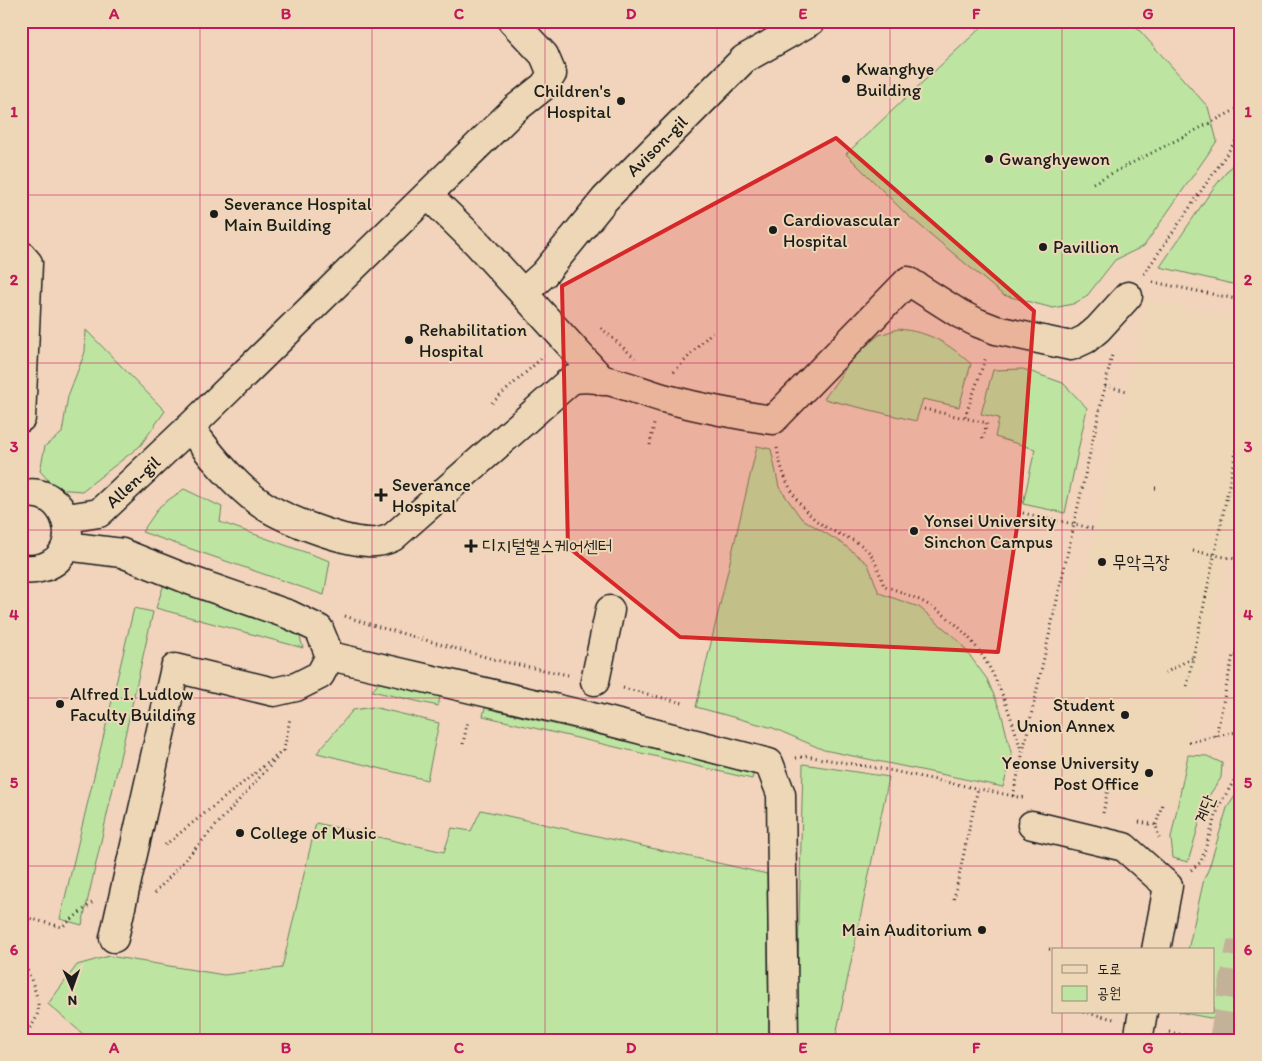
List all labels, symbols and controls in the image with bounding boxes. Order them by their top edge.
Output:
text: A [108,4,120,23]
text: B [281,4,292,23]
text: C [454,4,465,23]
text: D [626,4,637,23]
text: E [799,4,808,23]
text: F [972,4,981,23]
text: G [1142,4,1154,23]
place label: Kwanghye Building [856,58,934,101]
marker: Kwanghye Building [840,73,852,85]
place label: Children's Hospital [533,80,611,123]
marker: Children's Hospital [615,95,627,107]
text: 1 [10,102,18,121]
text: 1 [1244,102,1252,121]
street label: Avison-gil [622,111,692,181]
place label: Gwanghyewon [999,148,1110,170]
marker: Gwanghyewon [983,153,995,165]
place label: Severance Hospital Main Building [224,193,372,236]
marker: Severance Hospital Main Building [208,208,220,220]
place label: Cardiovascular Hospital [783,209,901,252]
marker: Cardiovascular Hospital [767,224,779,236]
place label: Pavillion [1053,236,1119,258]
marker: Pavillion [1037,241,1049,253]
text: 2 [10,270,19,289]
text: 2 [1244,270,1253,289]
place label: Rehabilitation Hospital [419,319,527,362]
marker: Rehabilitation Hospital [403,334,415,346]
text: 3 [10,437,19,456]
text: 3 [1244,437,1253,456]
street label: Allen-gil [101,451,165,513]
place label: Severance Hospital [392,474,471,517]
marker: Severance Hospital [374,488,388,502]
place label: Yonsei University Sinchon Campus [924,510,1056,553]
marker: Yonsei University Sinchon Campus [908,525,920,537]
place label: 디지털헬스케어센터 [482,535,612,557]
marker: 디지털헬스케어센터 [464,539,478,553]
place label: 무악극장 [1112,551,1170,573]
marker: 무악극장 [1096,556,1108,568]
text: 4 [9,605,19,624]
text: 4 [1243,605,1253,624]
place label: Alfred I. Ludlow Faculty Building [70,683,197,726]
place label: Student Union Annex [1016,694,1115,737]
marker: Alfred I. Ludlow Faculty Building [54,698,66,710]
marker: Student Union Annex [1119,709,1131,721]
place label: Yeonse University Post Office [1002,752,1140,795]
marker: Yeonse University Post Office [1143,767,1155,779]
text: 5 [10,773,19,792]
text: 5 [1244,773,1253,792]
street label: 계단 [1189,791,1221,827]
place label: College of Music [250,822,377,844]
marker: College of Music [234,827,246,839]
place label: Main Auditorium [842,919,973,941]
marker: Main Auditorium [976,924,988,936]
text: 6 [10,940,19,959]
text: 6 [1244,940,1253,959]
legend [1052,948,1214,1014]
text: 도로 [1097,960,1121,978]
north arrow [48,964,98,1014]
text: 공원 [1097,984,1121,1002]
text: N [67,992,77,1009]
text: A [108,1038,120,1057]
text: B [281,1038,292,1057]
text: C [454,1038,465,1057]
text: D [626,1038,637,1057]
text: E [799,1038,808,1057]
text: F [972,1038,981,1057]
text: G [1142,1038,1154,1057]

